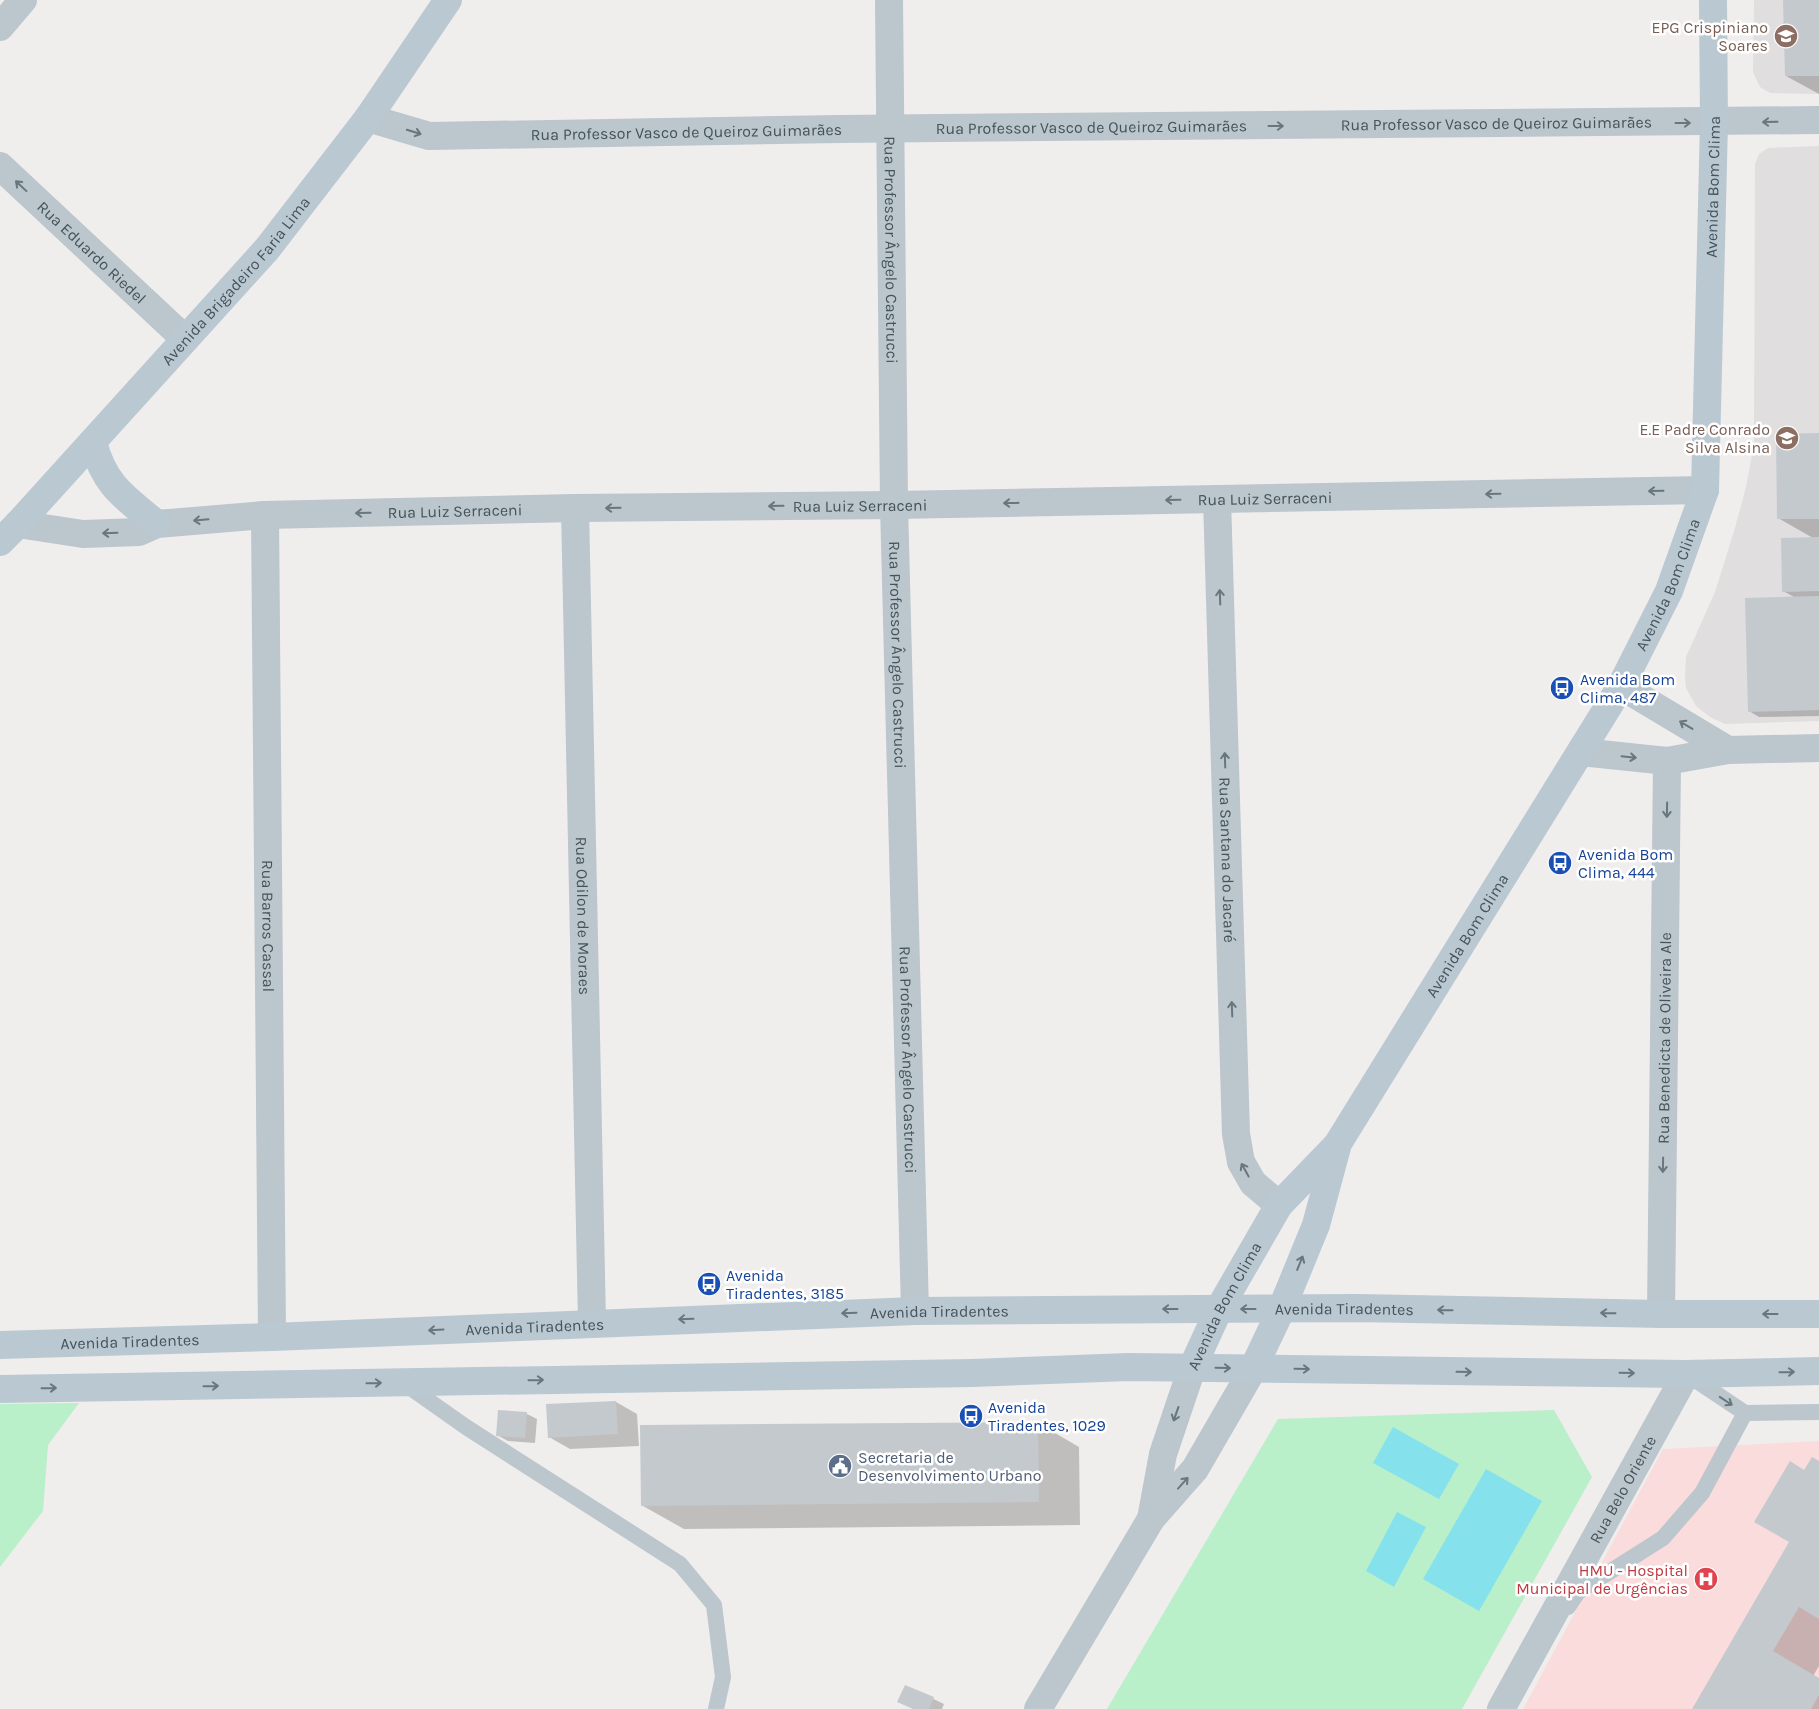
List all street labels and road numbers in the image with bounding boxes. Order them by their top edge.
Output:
street label: Rua Professor Vasco de Queiroz Guimarães [1341,112,1652,134]
street label: Rua Professor Vasco de Queiroz Guimarães [936,116,1247,138]
street label: Avenida Bom Clima [1701,116,1724,258]
street label: Rua Professor Vasco de Queiroz Guimarães [530,119,842,144]
street label: Rua Professor Ângelo Castrucci [881,136,902,364]
street label: Avenida Brigadeiro Faria Lima [157,192,314,369]
street label: Rua Eduardo Riedel [34,197,150,307]
street label: Rua Luiz Serraceni [1197,487,1333,509]
street label: Rua Luiz Serraceni [793,495,928,515]
street label: Rua Luiz Serraceni [388,500,523,522]
street label: Avenida Bom Clima [1631,516,1704,654]
street label: Rua Professor Ângelo Castrucci [885,541,910,769]
street label: Rua Santana do Jacaré [1216,777,1240,943]
street label: Rua Odilon de Moraes [572,836,595,995]
street label: Rua Barros Cassal [258,860,279,992]
street label: Avenida Bom Clima [1421,870,1512,1001]
street label: Rua Benedicta de Oliveira Ale [1653,932,1675,1144]
street label: Rua Professor Ângelo Castrucci [896,946,921,1174]
street label: Avenida Bom Clima [1183,1238,1265,1373]
street label: Avenida Tiradentes [1275,1298,1414,1319]
street label: Avenida Tiradentes [869,1301,1009,1322]
street label: Avenida Tiradentes [465,1314,605,1339]
street label: Avenida Tiradentes [60,1330,200,1353]
street label: Rua Belo Oriente [1585,1432,1660,1547]

